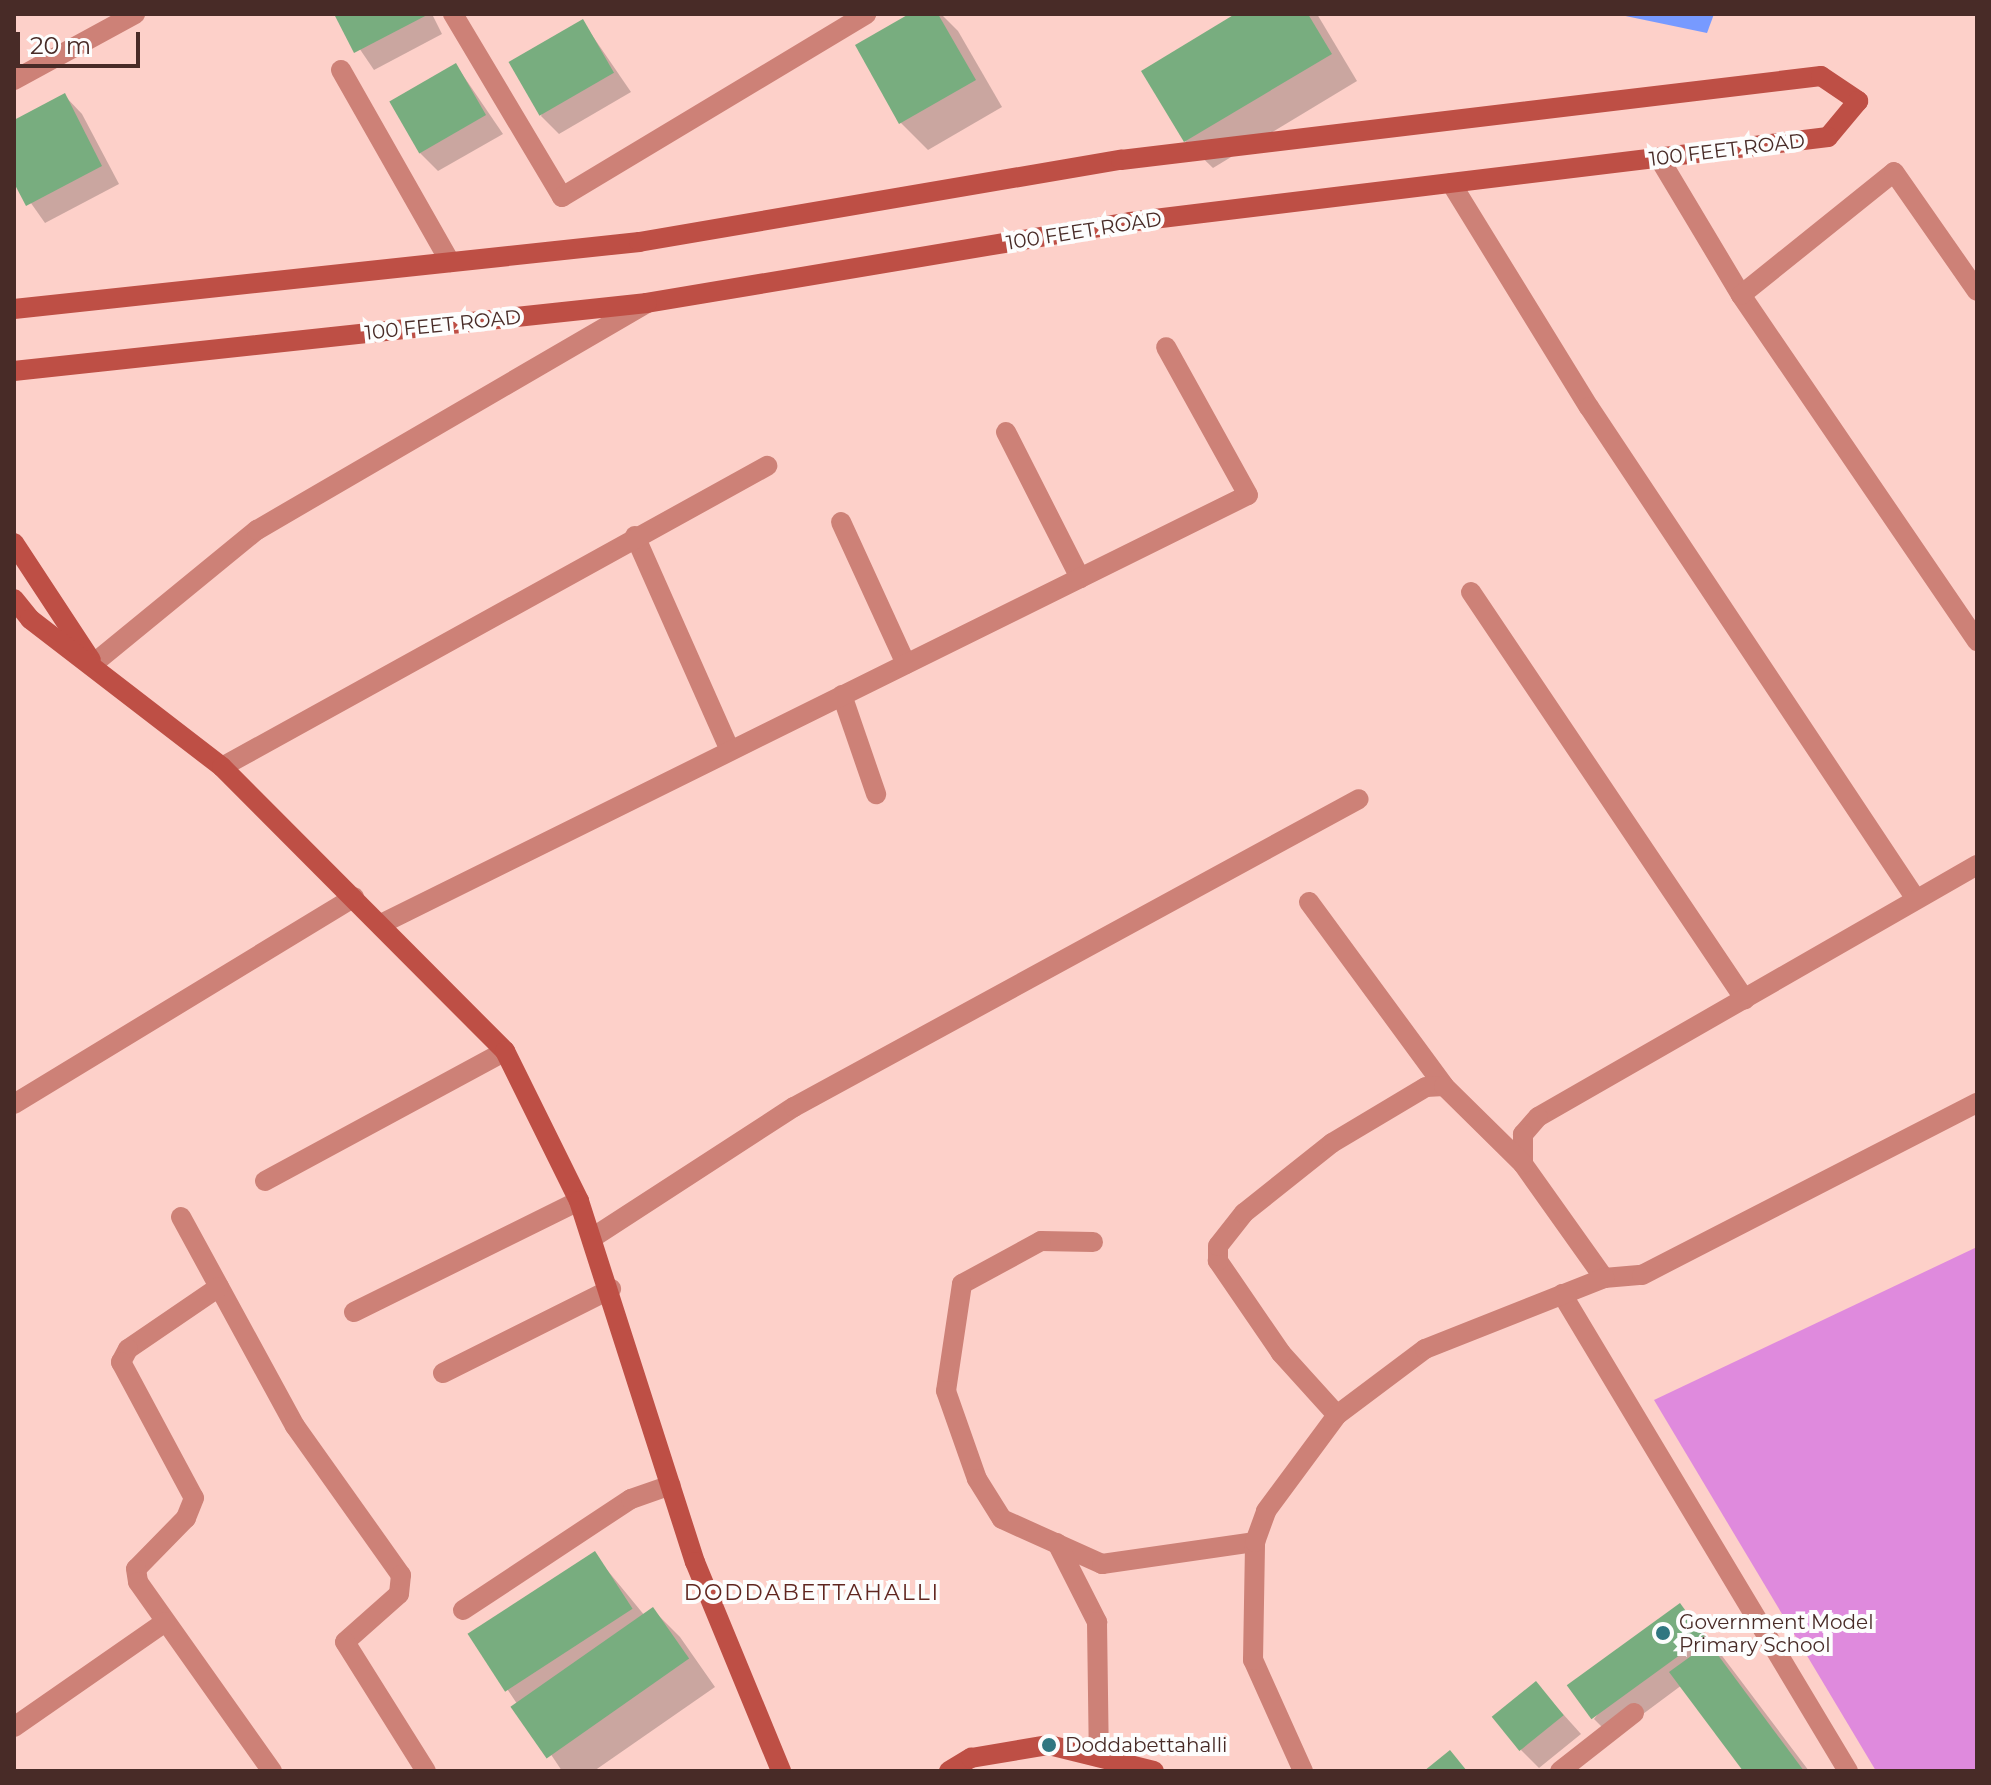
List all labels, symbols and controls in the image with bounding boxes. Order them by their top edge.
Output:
scale bar [20,16,144,66]
text: 20 m [30,31,91,60]
street label: 100 FEET ROAD [1648,129,1806,171]
street label: 100 FEET ROAD [1005,207,1163,255]
street label: 100 FEET ROAD [364,305,522,345]
district label: DODDABETTAHALLI [684,1580,940,1606]
place label: Government Model Primary School [1679,1610,1874,1657]
marker: Government Model Primary School [1654,1624,1672,1642]
place label: Doddabettahalli [1065,1733,1227,1757]
marker: Doddabettahalli [1040,1736,1058,1754]

